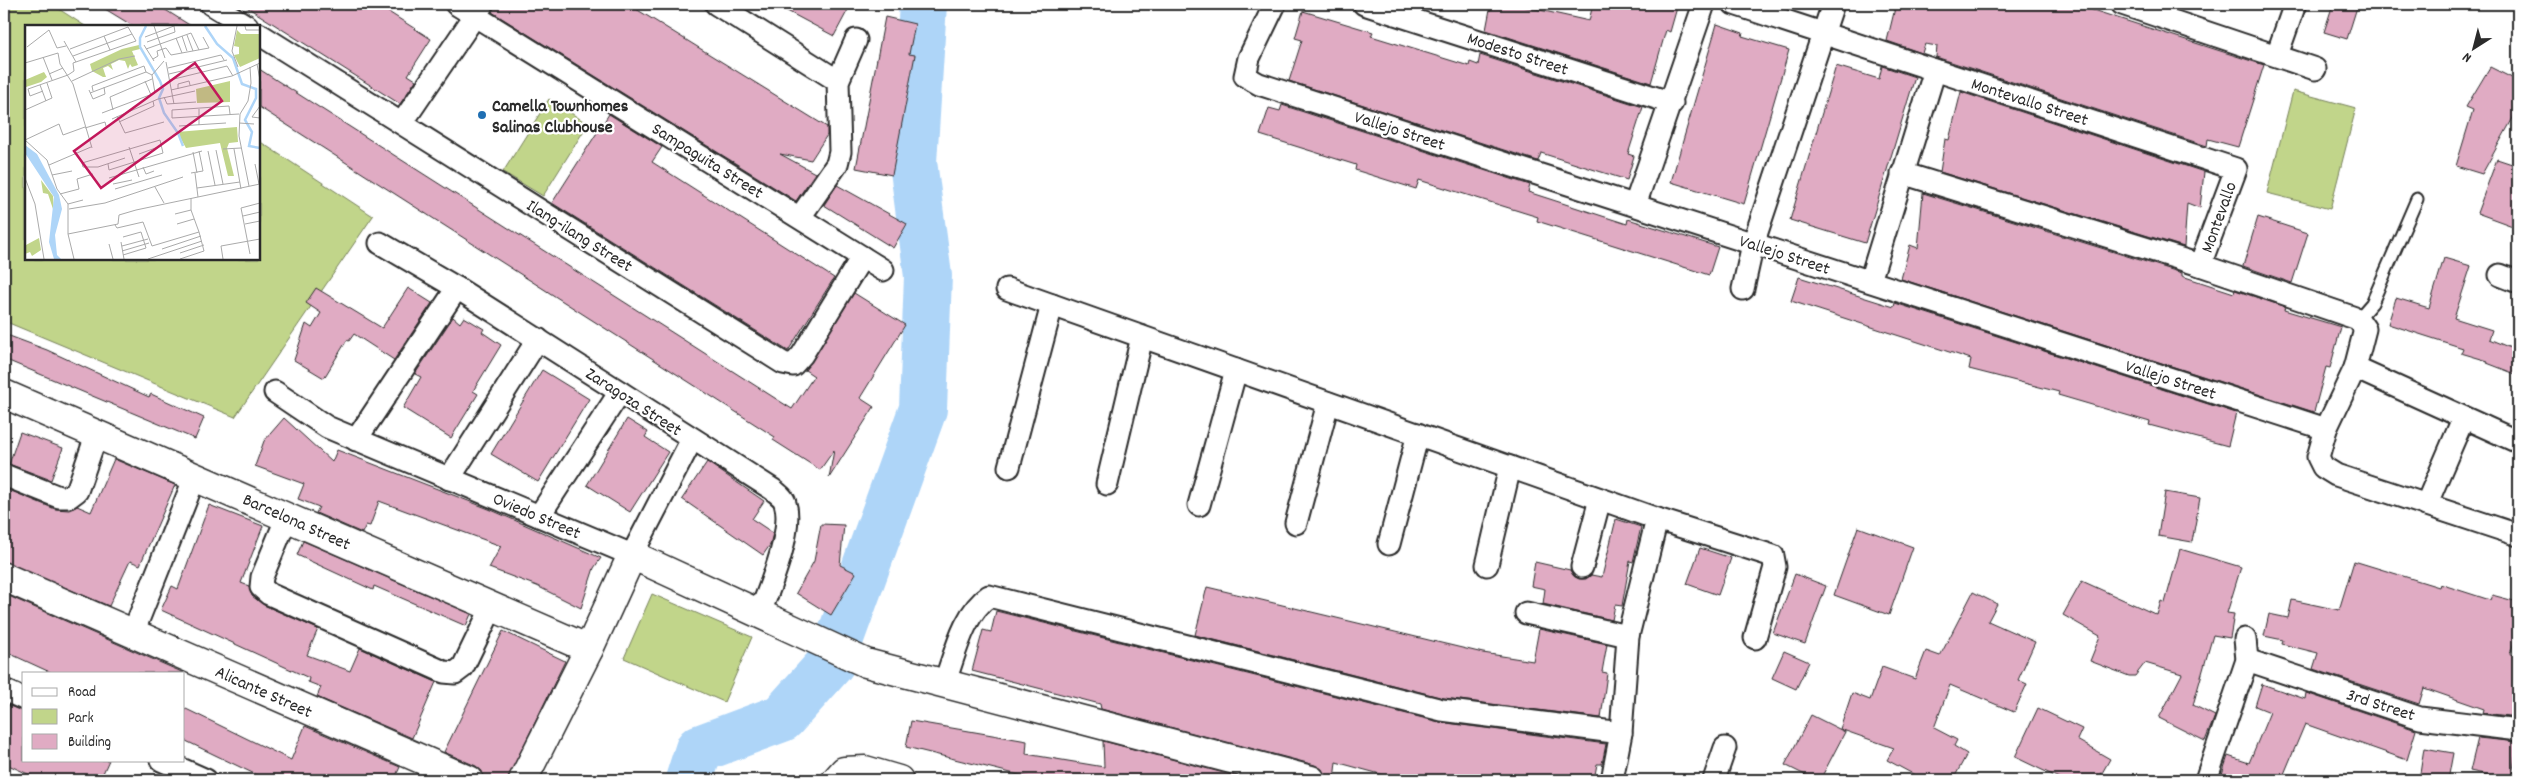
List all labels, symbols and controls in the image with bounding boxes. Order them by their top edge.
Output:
north arrow [2450,22,2500,72]
inset map [25,25,260,260]
street label: Modesto Street [1463,27,1571,84]
text: N [2459,47,2476,67]
street label: Montevallo Street [1967,73,2091,134]
place label: Camella Townhomes Salinas Clubhouse [492,95,629,141]
street label: Vallejo Street [1351,106,1448,159]
marker: Camella Townhomes Salinas Clubhouse [476,109,488,121]
street label: Sampaguita Street [646,118,768,207]
street label: Montevallo [2196,179,2245,257]
street label: Ilang-ilang Street [521,195,637,280]
street label: Vallejo Street [1736,230,1833,283]
street label: Vallejo Street [2122,355,2219,408]
street label: Zaragoza Street [579,363,686,444]
street label: Barcelona Street [238,488,354,558]
street label: Oviedo Street [488,488,584,547]
street label: Alicante Street [210,661,316,726]
legend [22,672,185,762]
text: Road [68,682,96,704]
street label: 3rd Street [2343,684,2418,729]
text: Park [68,708,94,730]
text: Building [68,732,111,754]

